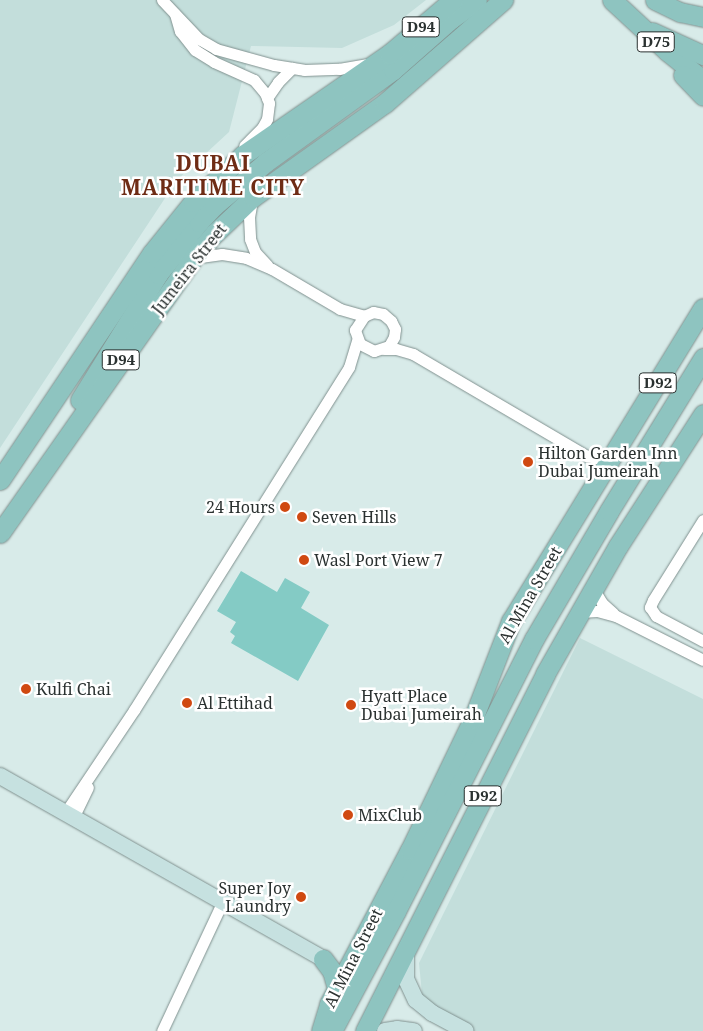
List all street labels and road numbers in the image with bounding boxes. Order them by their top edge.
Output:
road number: D94 [401,15,441,40]
road number: D75 [636,30,676,54]
street label: Jumeira Street [148,220,230,318]
road number: D94 [101,348,141,372]
road number: D92 [638,370,678,396]
street label: Al Mina Street [495,543,565,647]
road number: D92 [463,784,503,808]
street label: Al Mina Street [320,905,386,1011]

